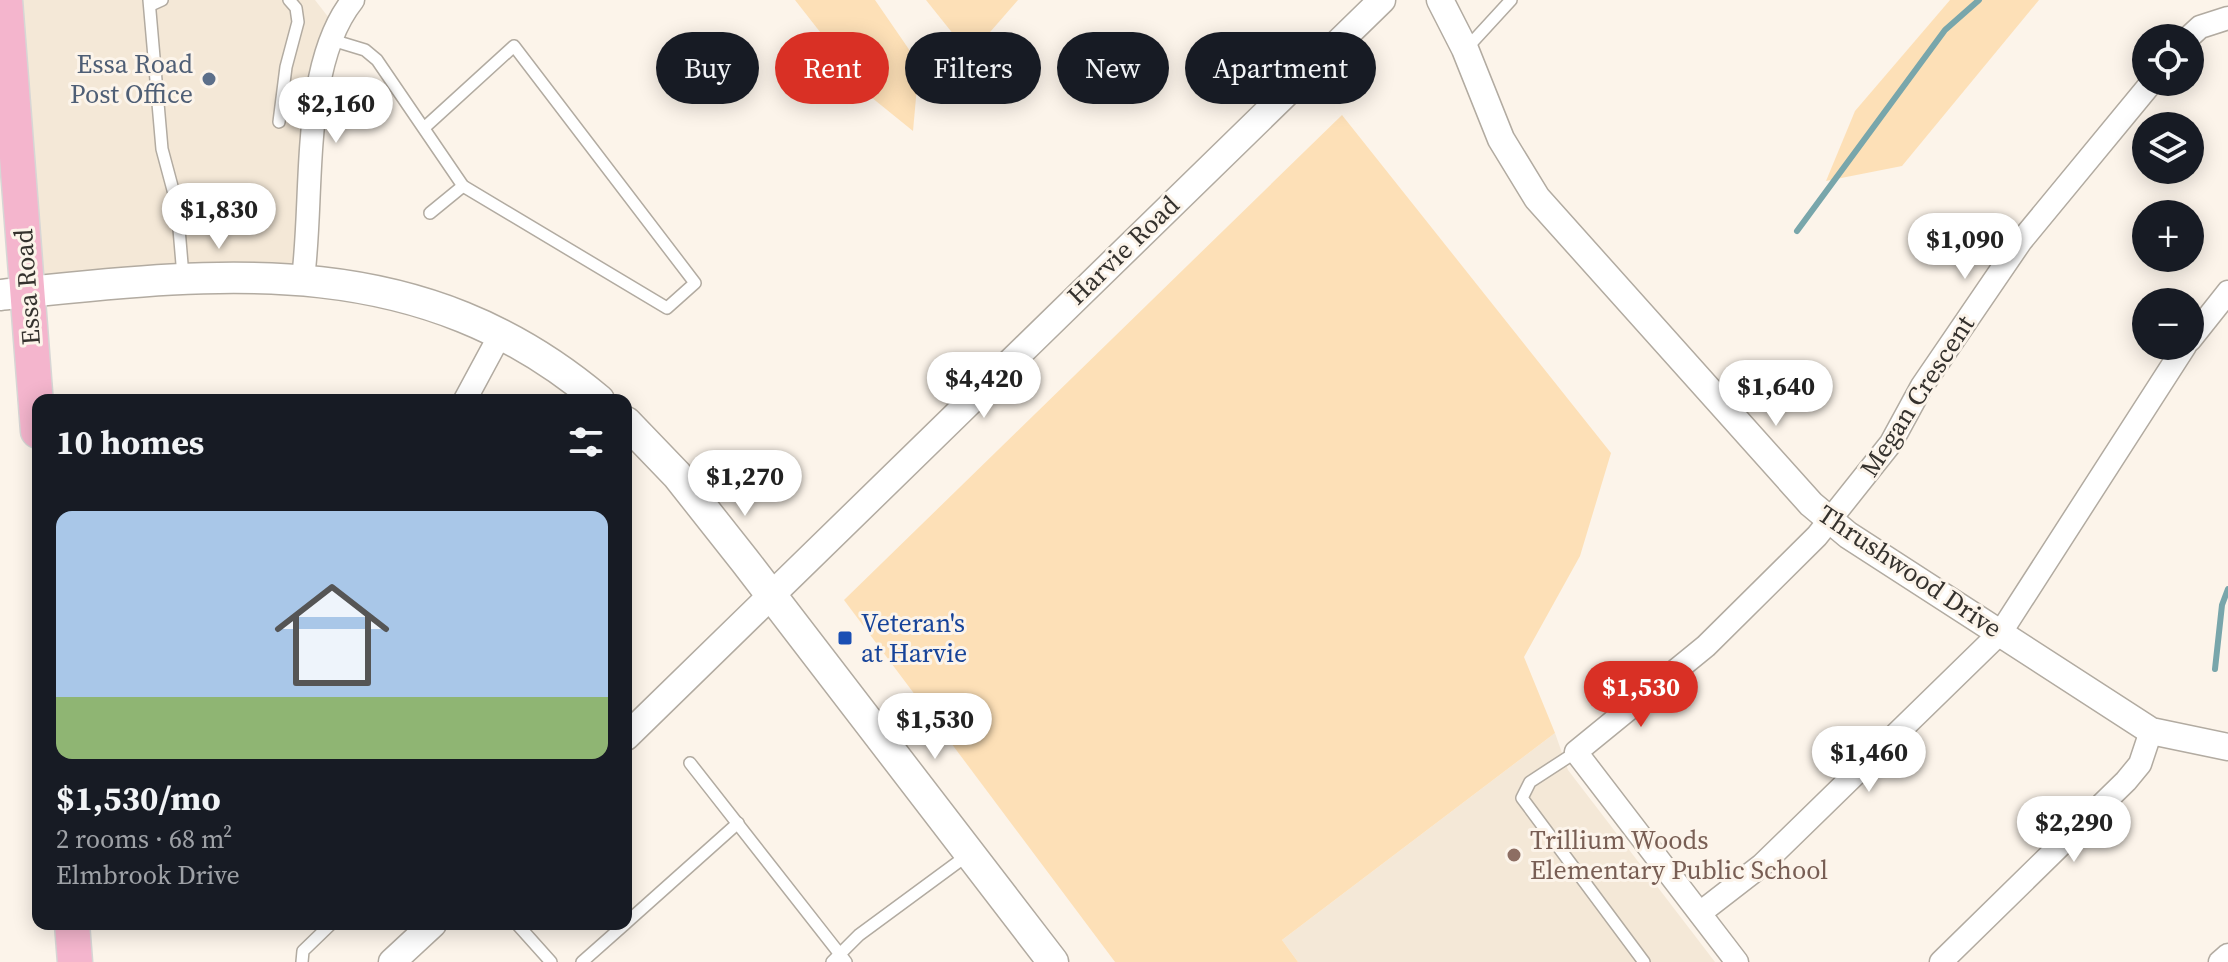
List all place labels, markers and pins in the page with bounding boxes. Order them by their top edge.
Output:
place label: Essa Road Post Office [70,46,193,112]
marker: Essa Road Post Office [200,70,218,88]
pin: $2,160 [271,77,401,145]
pin: $1,830 [154,183,284,251]
pin: $1,090 [1900,213,2030,281]
pin: $4,420 [919,352,1049,420]
pin: $1,640 [1711,360,1841,428]
pin: $1,270 [680,450,810,518]
place label: Veteran's at Harvie [861,605,967,671]
marker: Veteran's at Harvie [836,629,854,647]
pin: $1,530 [1576,661,1706,729]
pin: $1,530 [870,693,1000,761]
pin: $1,460 [1804,726,1934,794]
pin: $2,290 [2009,796,2139,864]
place label: Trillium Woods Elementary Public School [1530,822,1828,888]
marker: Trillium Woods Elementary Public School [1505,846,1523,864]

